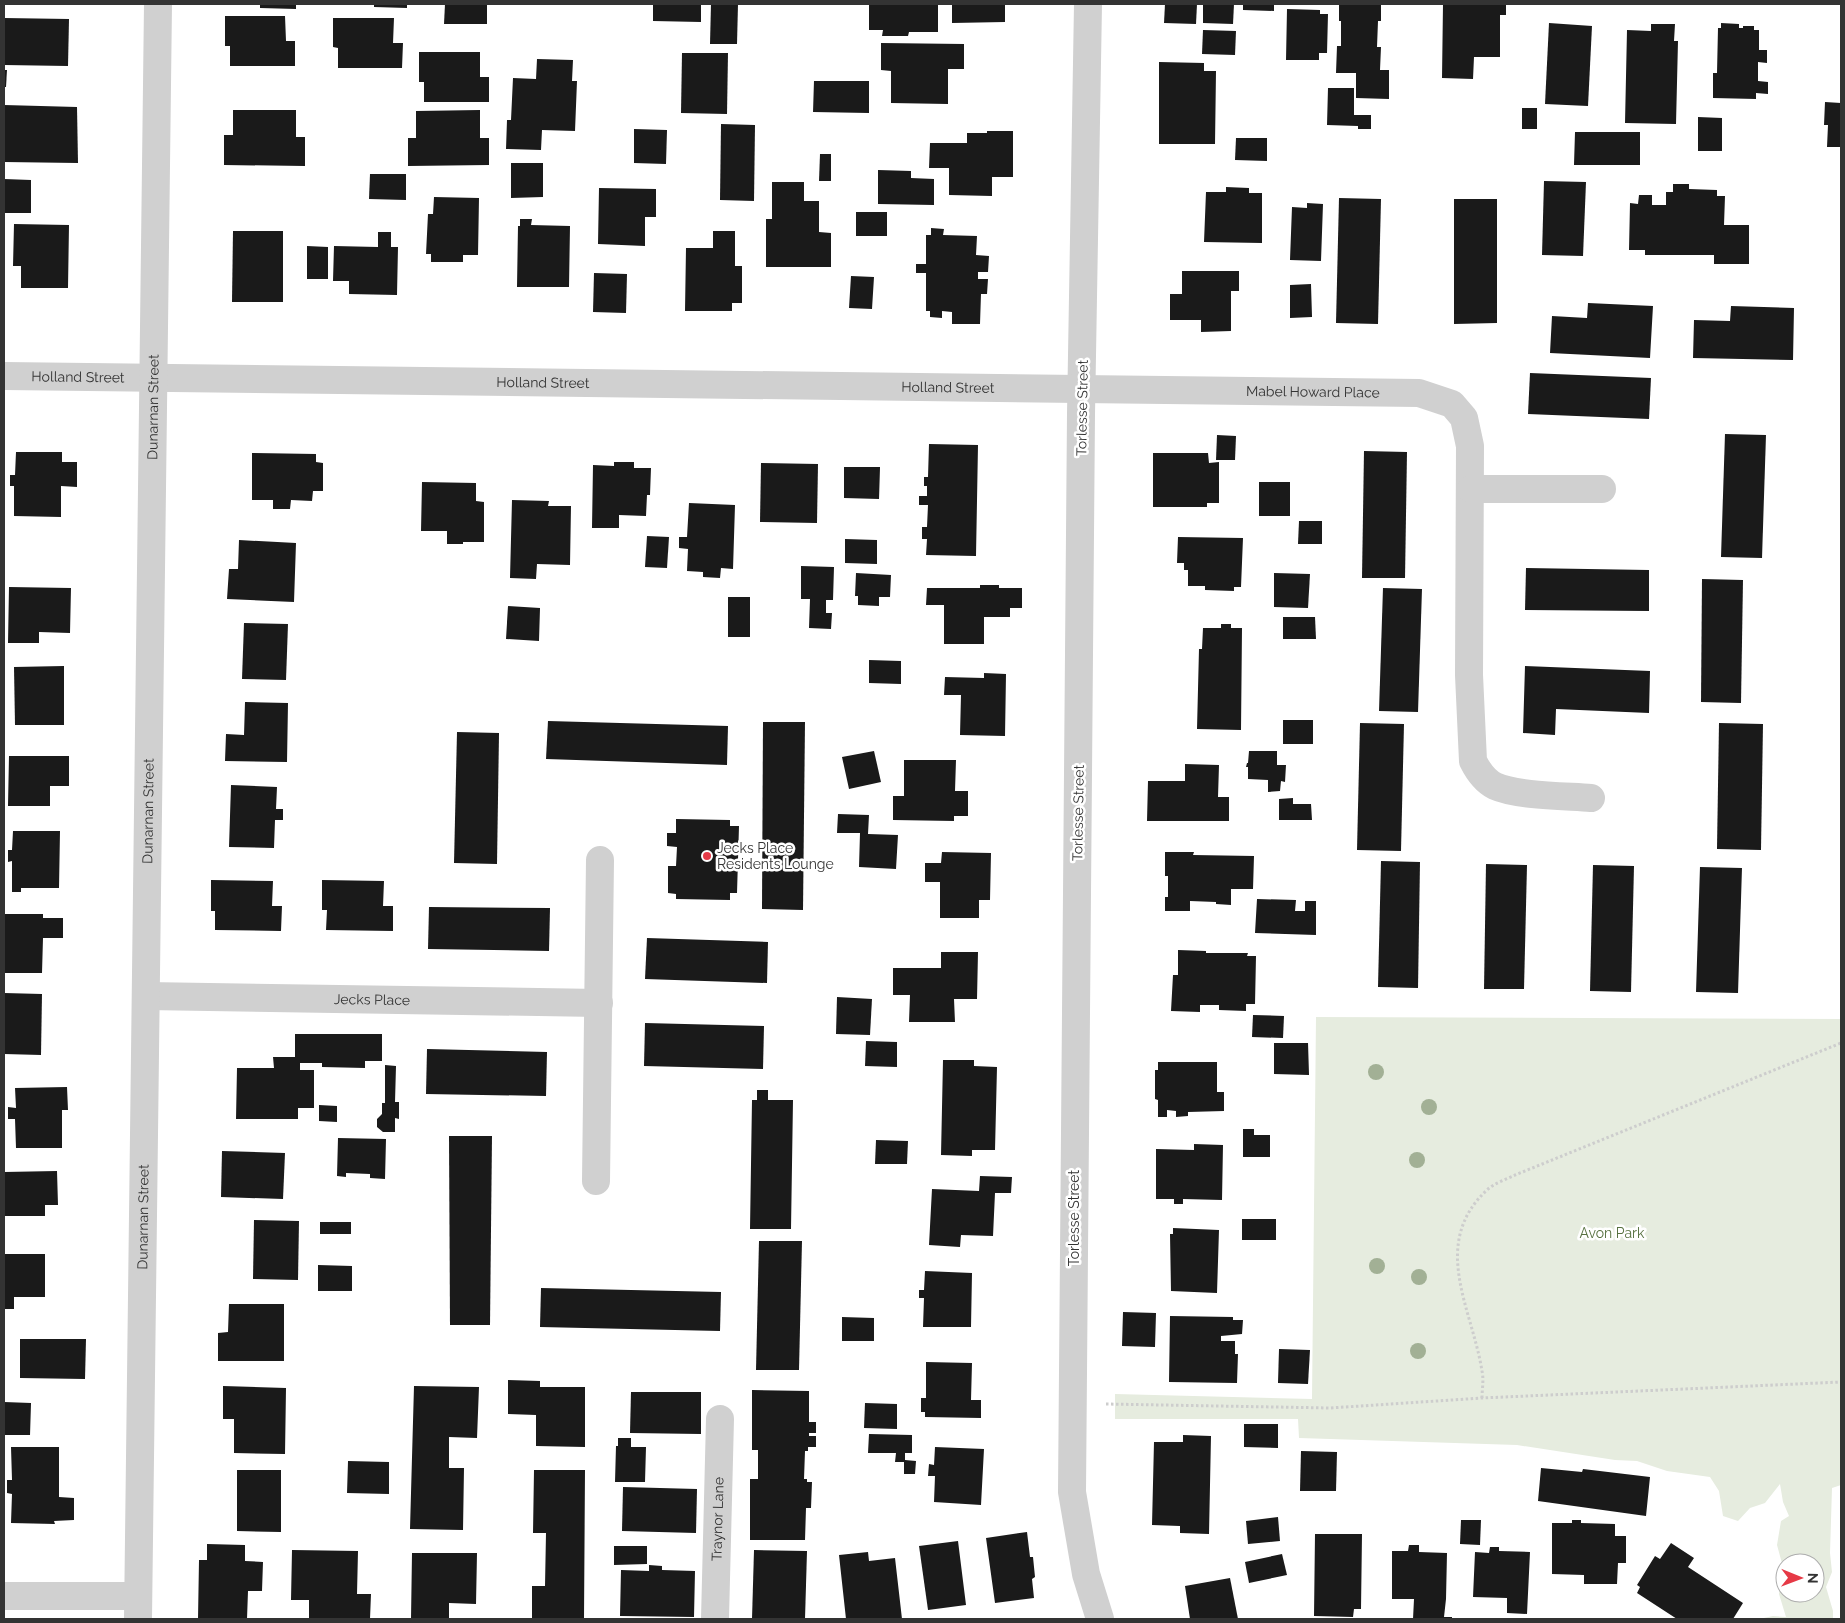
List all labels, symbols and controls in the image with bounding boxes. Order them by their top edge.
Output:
street label: Dunarnan Street [144,354,162,460]
street label: Torlesse Street [1073,359,1091,456]
street label: Holland Street [31,368,125,385]
street label: Holland Street [496,374,590,391]
street label: Holland Street [901,379,995,396]
street label: Mabel Howard Place [1246,383,1380,401]
street label: Dunarnan Street [139,758,157,864]
street label: Torlesse Street [1069,764,1087,861]
place label: Jecks Place Residents Lounge [717,840,834,872]
marker: Jecks Place Residents Lounge [701,850,713,862]
street label: Jecks Place [334,991,410,1008]
street label: Dunarnan Street [134,1164,152,1270]
street label: Torlesse Street [1066,1170,1082,1266]
park label: Avon Park [1580,1225,1645,1241]
street label: Traynor Lane [708,1477,727,1561]
north arrow [1775,1553,1825,1603]
text: N [1805,1573,1821,1584]

